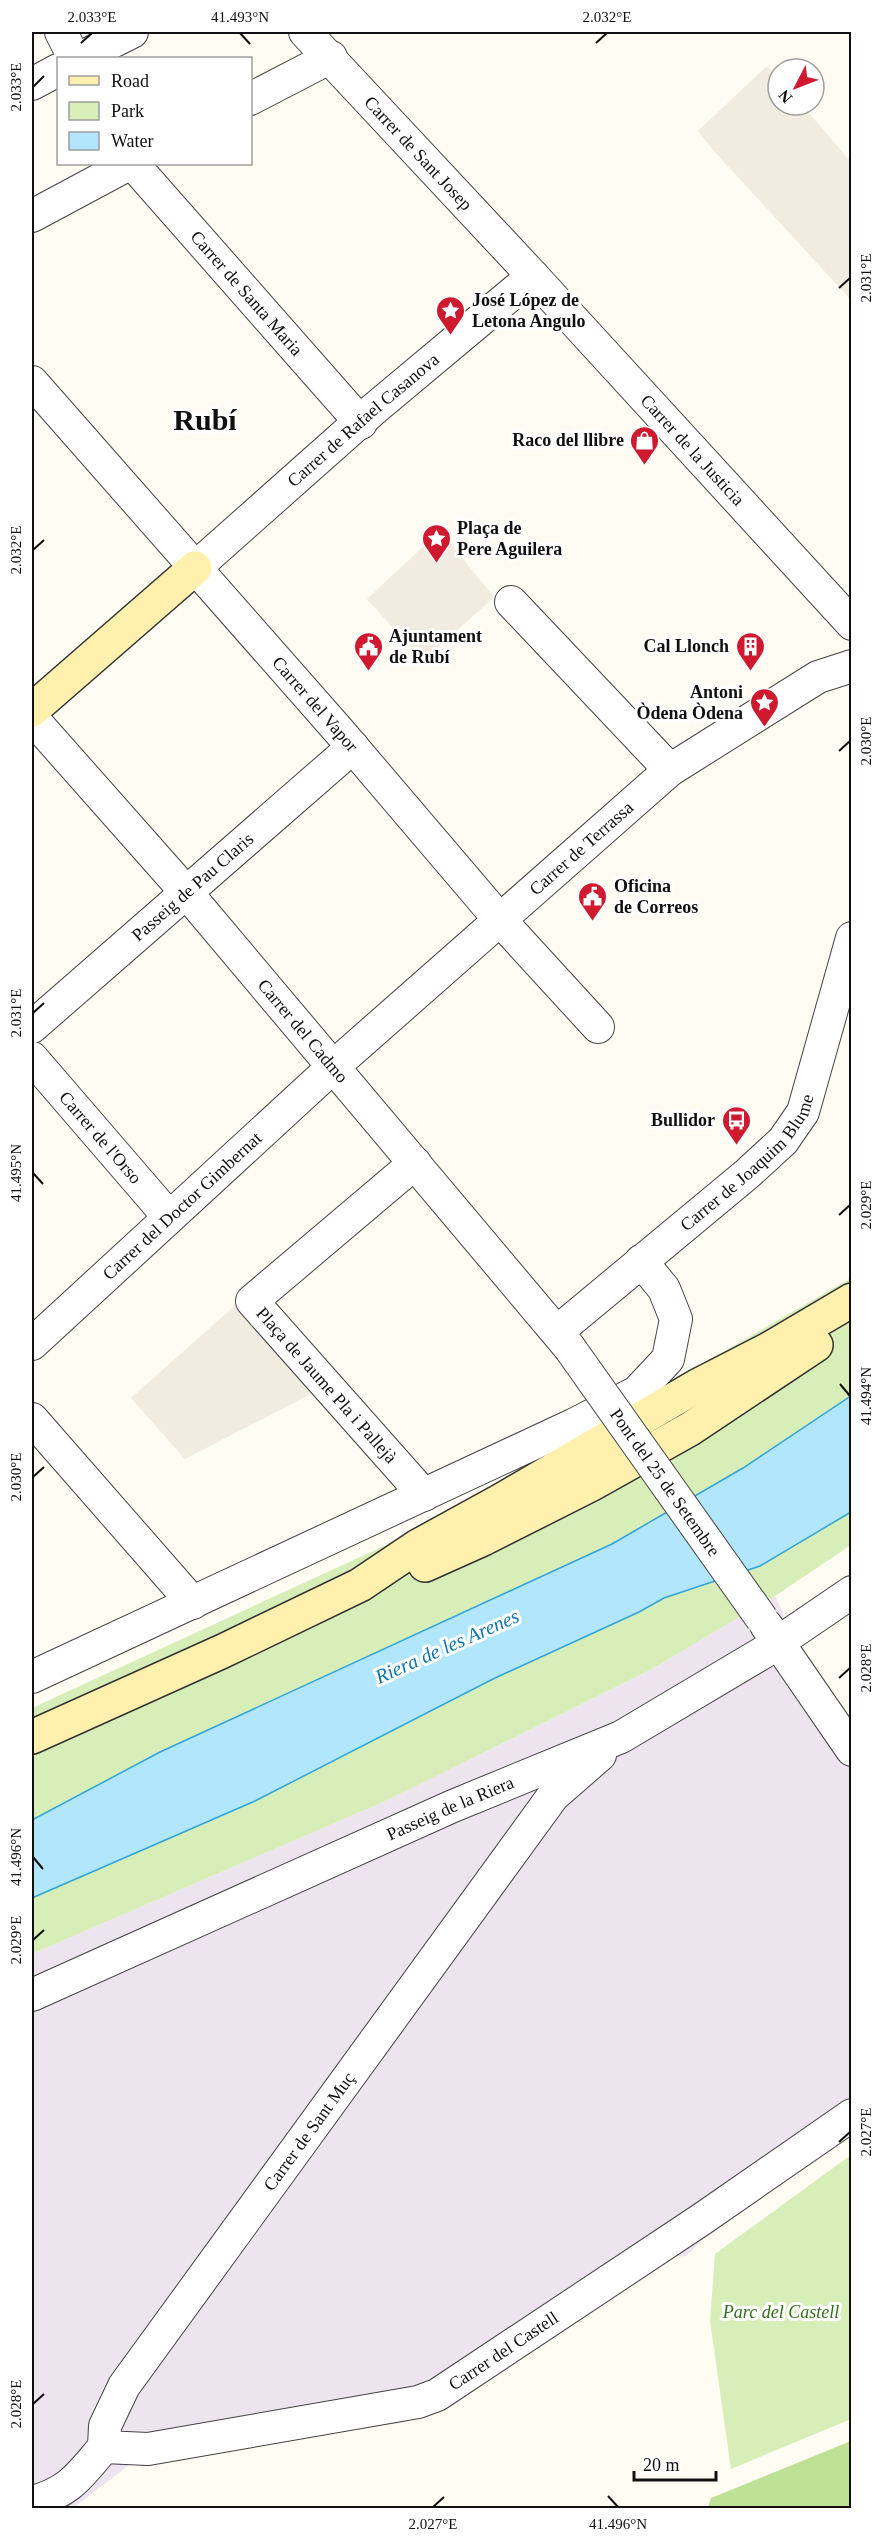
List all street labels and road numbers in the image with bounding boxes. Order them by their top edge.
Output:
street label: Carrer de Sant Josep [360,92,476,214]
street label: Carrer de Santa Maria [186,227,307,360]
street label: Carrer de Rafael Casanova [283,349,443,491]
street label: Carrer de la Justicia [637,390,748,510]
street label: Carrer del Vapor [268,653,362,756]
street label: Carrer de Terrassa [525,797,637,899]
street label: Passeig de Pau Claris [128,829,257,945]
street label: Carrer del Cadmo [254,975,352,1087]
street label: Carrer de l'Orso [55,1087,146,1188]
street label: Carrer de Joaquim Blume [676,1092,818,1235]
street label: Carrer del Doctor Gimbernat [99,1128,266,1284]
street label: Plaça de Jaume Pla i Pallejà [252,1303,401,1467]
street label: Pont del 25 de Setembre [606,1405,724,1560]
street label: Passeig de la Riera [383,1772,517,1845]
street label: Carrer de Sant Muç [259,2068,359,2195]
street label: Carrer del Castell [445,2307,562,2394]

